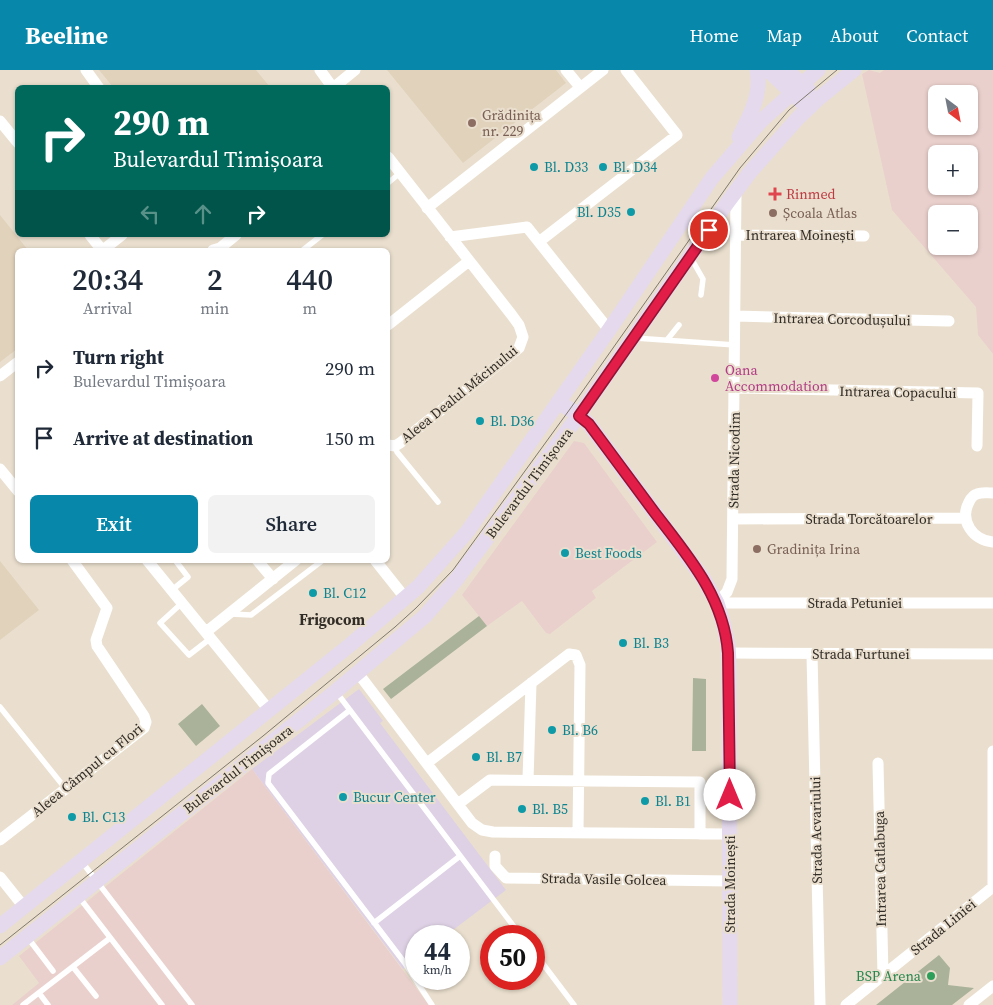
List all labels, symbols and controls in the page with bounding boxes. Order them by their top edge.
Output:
text: Beeline [25,19,108,52]
text: Home [690,23,739,48]
text: Map [767,23,802,48]
text: About [830,23,878,48]
text: Contact [906,23,968,48]
north arrow [928,85,978,135]
map controls [928,85,978,255]
text: 290 m [113,99,209,147]
icon: right [30,105,95,170]
place label: Grădinița nr. 229 [482,105,542,141]
marker: Grădinița nr. 229 [466,117,478,129]
text: Bulevardul Timișoara [113,144,323,174]
button: + [928,145,978,195]
place label: Bl. D33 [544,157,588,177]
place label: Bl. D34 [613,157,657,177]
marker: Bl. D33 [528,161,540,173]
marker: Bl. D34 [597,161,609,173]
place label: Rinmed [786,184,836,204]
marker: Rinmed [768,187,782,201]
icon: left [136,200,164,228]
icon: ahead [189,200,217,228]
icon: right [242,200,270,228]
place label: Bl. D35 [577,202,621,222]
place label: Școala Atlas [783,203,857,223]
button: − [928,205,978,255]
marker: Bl. D35 [625,206,637,218]
marker: Școala Atlas [767,207,779,219]
pin [688,209,730,251]
icon: arrive [695,216,723,244]
street label: Intrarea Moinești [746,225,854,245]
text: 20:34 [72,259,143,300]
text: 2 [207,259,223,300]
text: 440 [286,259,333,300]
text: Arrival [83,297,132,319]
text: min [200,297,229,319]
text: m [302,297,317,319]
street label: Intrarea Corcodușului [773,308,911,330]
street label: Aleea Dealul Măcinului [396,341,522,447]
text: Turn right [73,344,164,370]
icon: right [30,354,58,382]
text: 290 m [325,355,375,381]
place label: Oana Accommodation [725,360,829,396]
text: Bulevardul Timișoara [73,370,226,392]
marker: Oana Accommodation [709,372,721,384]
street label: Intrarea Copacului [839,381,957,403]
place label: Bl. D36 [490,411,534,431]
street label: Strada Nicodim [723,411,745,508]
marker: Bl. D36 [474,415,486,427]
street label: Bulevardul Timișoara [481,423,578,542]
icon: arrive [30,424,58,452]
text: Arrive at destination [73,425,253,451]
text: 150 m [325,425,375,451]
button: Exit [30,495,198,553]
button: Share [208,495,375,553]
street label: Strada Torcătoarelor [805,509,933,529]
place label: Gradinița Irina [767,539,861,559]
place label: Best Foods [575,543,642,563]
marker: Gradinița Irina [751,543,763,555]
marker: Best Foods [559,547,571,559]
place label: Bl. C12 [323,583,366,603]
marker: Bl. C12 [307,587,319,599]
street label: Strada Petuniei [808,593,902,613]
district label: Frigocom [299,609,365,630]
place label: Bl. B3 [633,633,669,653]
marker: Bl. B3 [617,637,629,649]
street label: Strada Furtunei [812,644,910,664]
street label: Aleea Câmpul cu Flori [27,719,147,821]
street label: Bulevardul Timișoara [179,719,298,818]
place label: Bl. B6 [562,720,598,740]
marker: Bl. B6 [546,724,558,736]
place label: Bl. B7 [486,747,522,767]
marker: Bl. B7 [470,751,482,763]
position arrow [703,768,755,820]
street label: Strada Acvariului [805,776,827,884]
place label: Bucur Center [353,787,436,807]
marker: Bucur Center [337,791,349,803]
place label: Bl. B1 [655,791,691,811]
marker: Bl. B1 [639,795,651,807]
place label: Bl. B5 [532,799,568,819]
marker: Bl. B5 [516,803,528,815]
place label: Bl. C13 [82,807,125,827]
street label: Intrarea Catlabuga [869,810,891,927]
marker: Bl. C13 [66,811,78,823]
street label: Strada Moinești [720,835,740,933]
street label: Strada Vasile Golcea [541,868,667,890]
street label: Strada Liniei [906,894,980,960]
speed limit sign: 50 [480,925,545,990]
text: 44 [424,934,451,968]
text: km/h [423,962,452,978]
place label: BSP Arena [856,966,922,986]
marker: BSP Arena [925,970,937,982]

